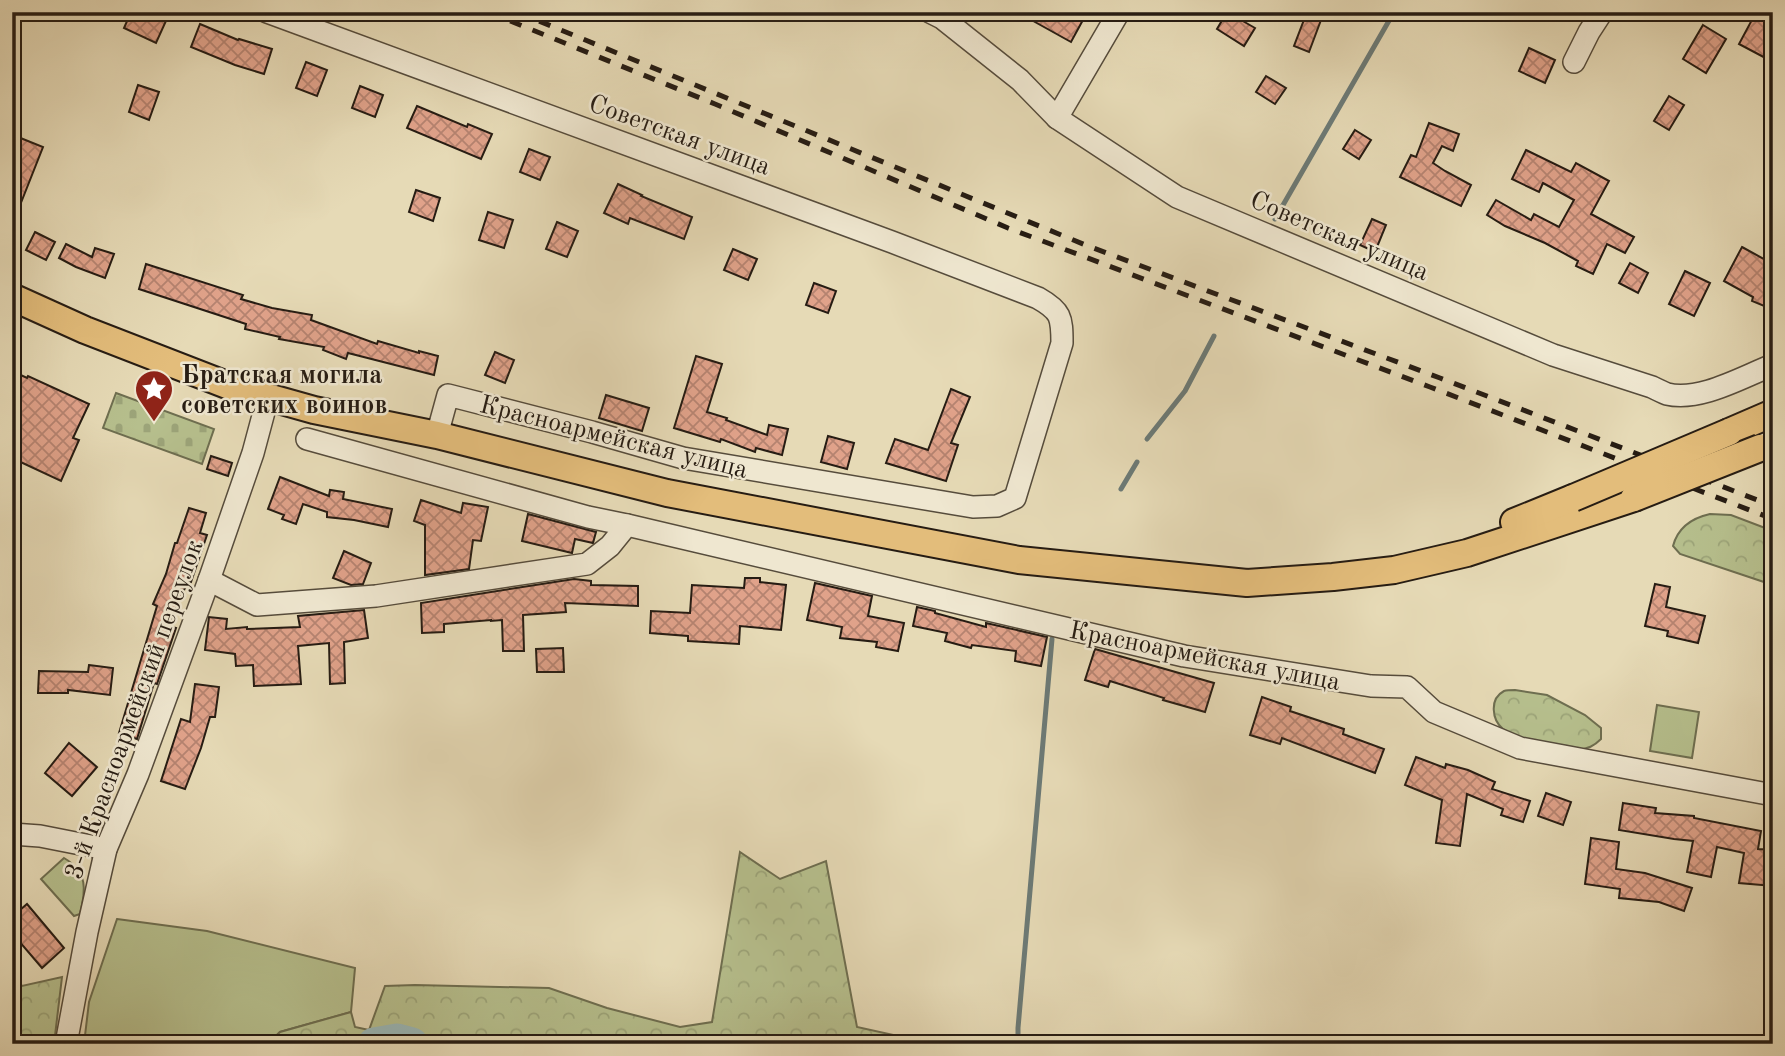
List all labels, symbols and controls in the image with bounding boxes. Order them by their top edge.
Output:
street label: Советская улица [585,91,774,181]
street label: Советская улица [1246,187,1433,286]
place label: Братская могила советских воинов [181,363,387,419]
place icon: Братская могила советских воинов [133,368,175,423]
street label: Красноармейская улица [477,392,750,484]
street label: 3-й Красноармейский переулок [61,536,209,883]
street label: Красноармейская улица [1067,618,1342,696]

